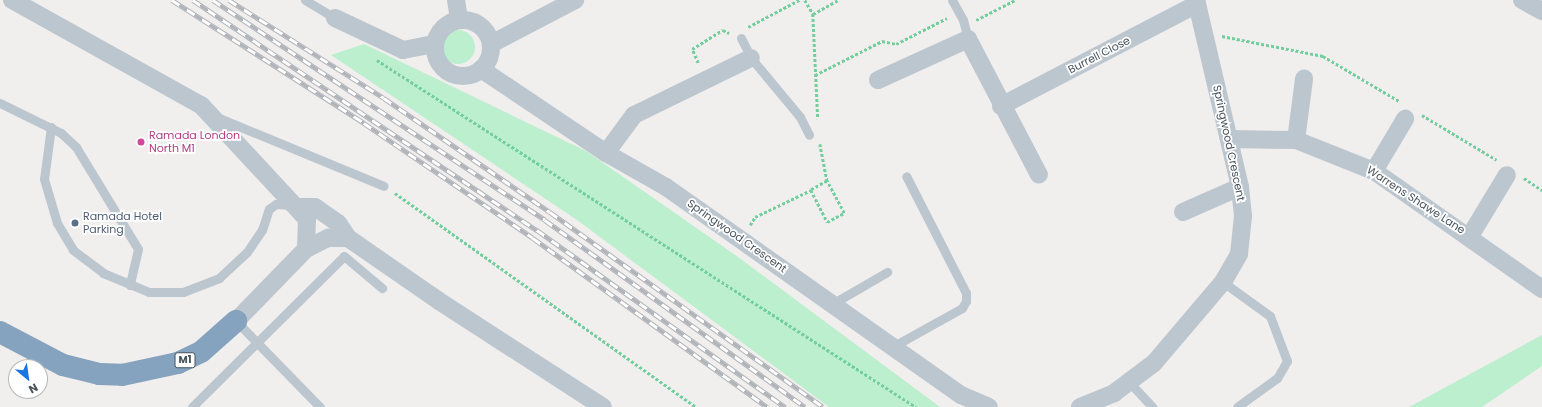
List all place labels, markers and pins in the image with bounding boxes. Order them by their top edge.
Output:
place label: Ramada London North M1 [149,129,240,155]
marker: Ramada London North M1 [136,137,146,147]
place label: Ramada Hotel Parking [83,210,162,236]
marker: Ramada Hotel Parking [70,218,80,228]

